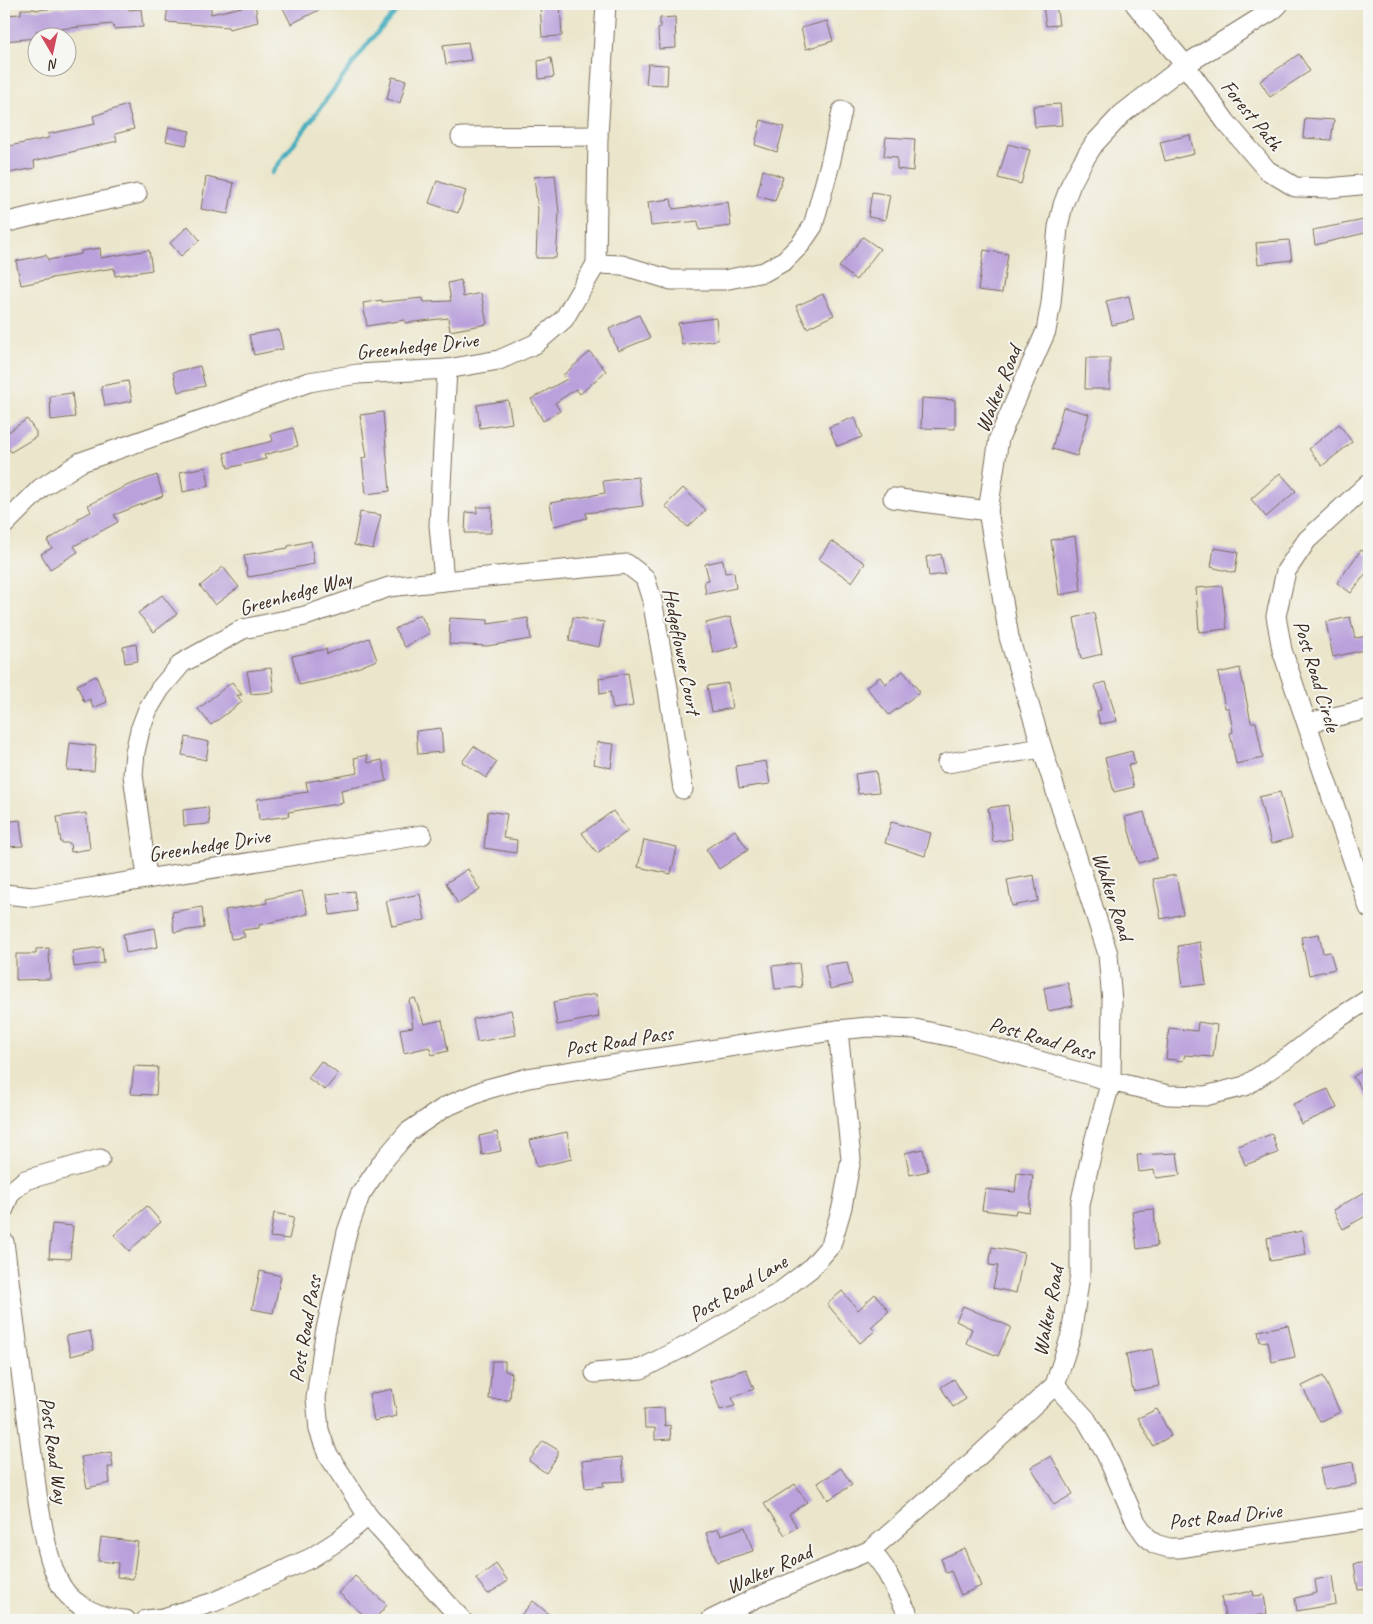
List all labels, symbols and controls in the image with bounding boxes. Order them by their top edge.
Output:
north arrow [28,28,78,78]
text: N [46,55,60,74]
street label: Forest Path [1215,74,1289,157]
street label: Greenhedge Drive [355,327,480,365]
street label: Walker Road [969,339,1028,436]
street label: Greenhedge Way [236,564,356,621]
street label: Hedgeflower Court [657,586,708,719]
street label: Post Road Circle [1288,617,1347,736]
street label: Greenhedge Drive [147,822,273,867]
street label: Walker Road [1087,849,1141,947]
street label: Post Road Pass [986,1011,1099,1066]
street label: Post Road Pass [563,1019,676,1062]
street label: Post Road Lane [684,1248,793,1327]
street label: Walker Road [1027,1260,1070,1358]
street label: Post Road Pass [283,1272,328,1385]
street label: Post Road Way [34,1395,75,1506]
street label: Post Road Drive [1167,1497,1284,1535]
street label: Walker Road [722,1537,819,1599]

